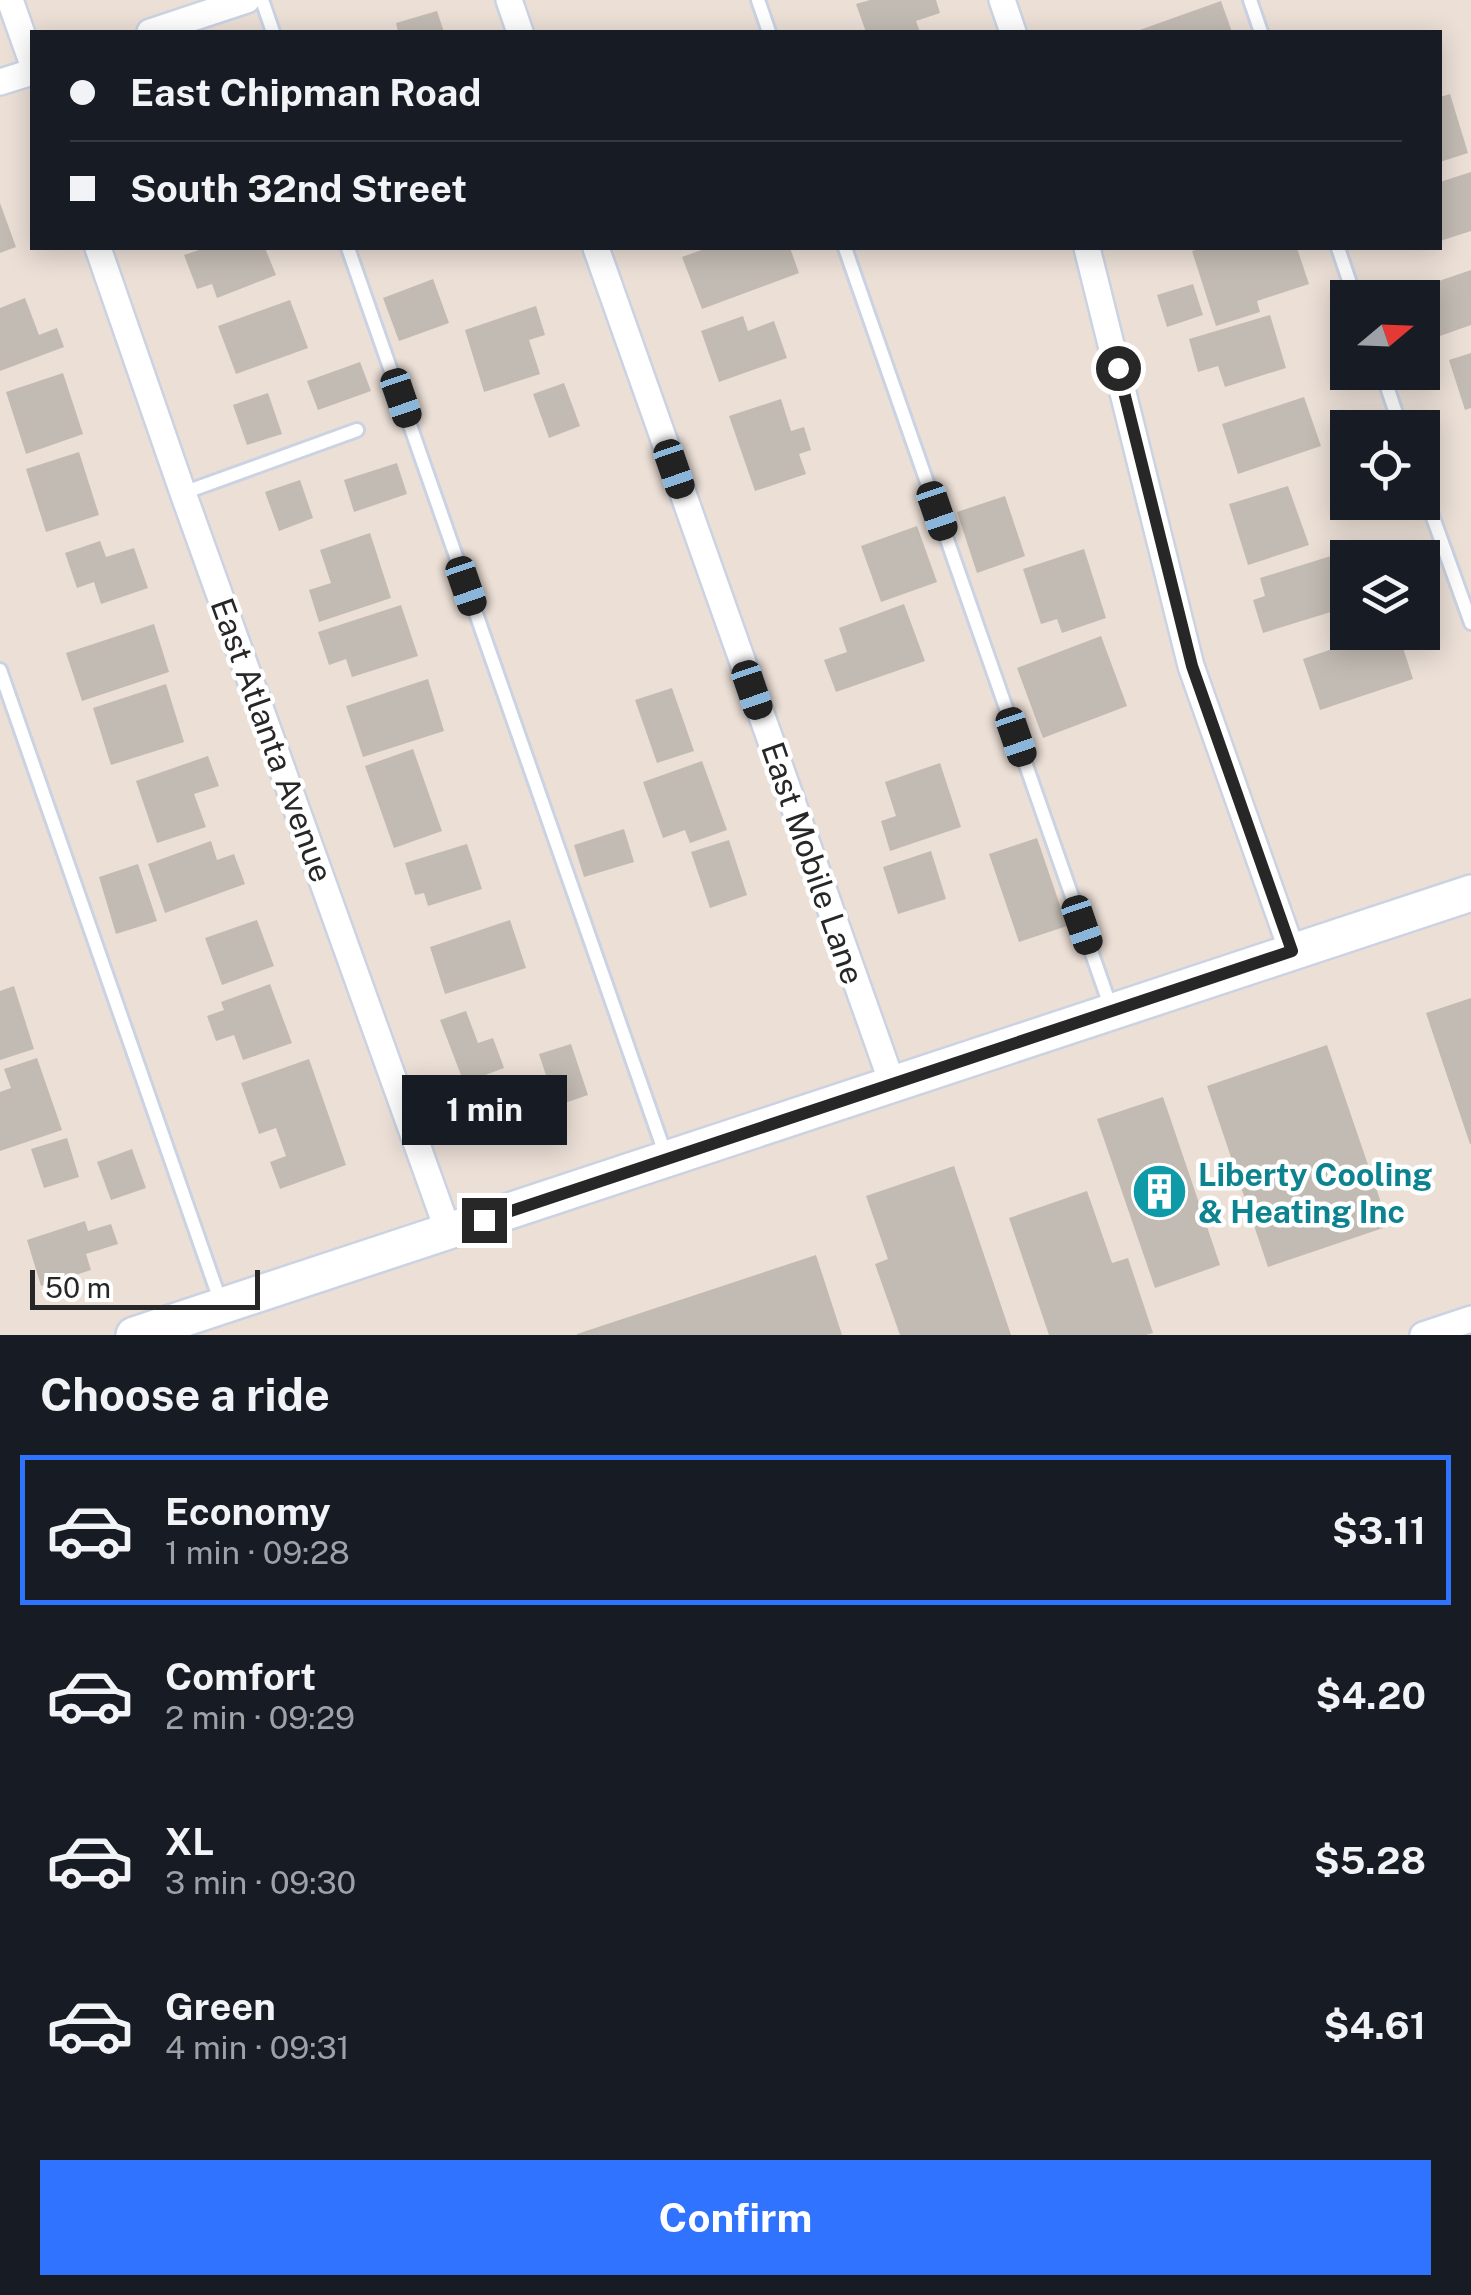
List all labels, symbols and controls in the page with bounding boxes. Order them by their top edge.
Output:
text: East Chipman Road [130,70,481,115]
text: South 32nd Street [130,166,467,211]
north arrow [1330,280,1440,390]
map controls [1330,280,1440,650]
route start [1096,346,1141,391]
car [377,365,425,431]
button: locate [1330,410,1440,520]
car [650,436,698,502]
car [913,478,961,544]
button: layers [1330,540,1440,650]
car [442,553,490,619]
street label: East Atlanta Avenue [203,593,341,887]
car [728,657,776,723]
car [992,704,1040,770]
street label: East Mobile Lane [754,737,872,989]
car [1058,892,1106,958]
callout: 1 min [402,1075,566,1145]
text: 1 min [446,1091,523,1128]
place label: Liberty Cooling & Heating Inc [1198,1156,1432,1230]
building icon: Liberty Cooling & Heating Inc [1129,1162,1189,1222]
route end [462,1198,507,1243]
scale bar [30,1265,260,1310]
text: 50 m [45,1271,111,1304]
text: Choose a ride [40,1368,330,1421]
icon: car [45,1485,135,1575]
text: Economy [165,1489,331,1534]
text: $3.11 [1332,1508,1426,1553]
text: 1 min · 09:28 [165,1534,350,1571]
icon: car [45,1650,135,1740]
text: Comfort [165,1654,316,1699]
text: $4.20 [1316,1673,1426,1718]
text: 2 min · 09:29 [165,1699,355,1736]
icon: car [45,1815,135,1905]
text: XL [165,1819,214,1864]
text: $5.28 [1314,1838,1426,1883]
text: 3 min · 09:30 [165,1864,356,1901]
icon: car [45,1980,135,2070]
text: Green [165,1984,276,2029]
text: $4.61 [1324,2003,1426,2048]
text: 4 min · 09:31 [165,2029,350,2066]
button: Confirm [40,2160,1431,2275]

